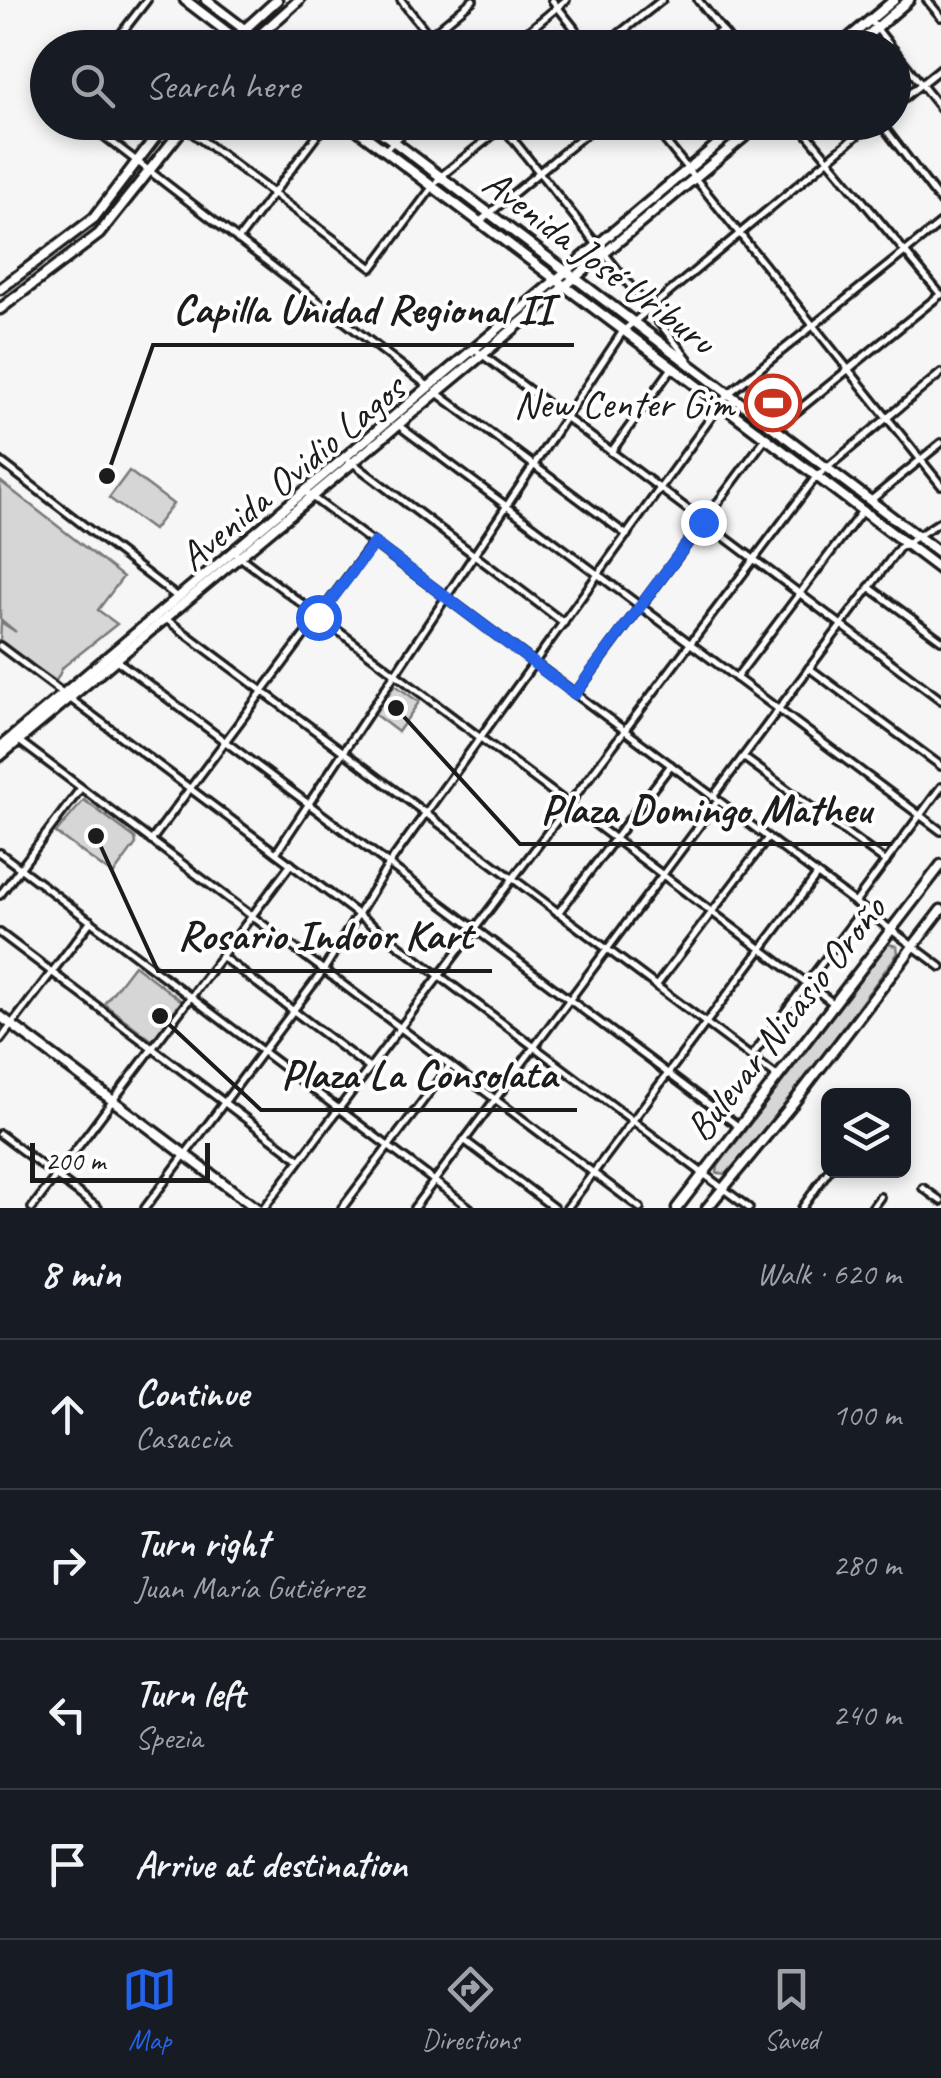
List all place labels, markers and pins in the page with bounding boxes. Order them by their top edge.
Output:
callout: Capilla Unidad Regional II [153,273,574,345]
sports icon: New Center Gim [743,373,803,433]
place label: New Center Gim [514,379,737,429]
callout: Plaza Domingo Matheu [520,772,892,844]
callout: Rosario Indoor Kart [158,899,492,971]
callout: Plaza La Consolata [261,1038,577,1110]

